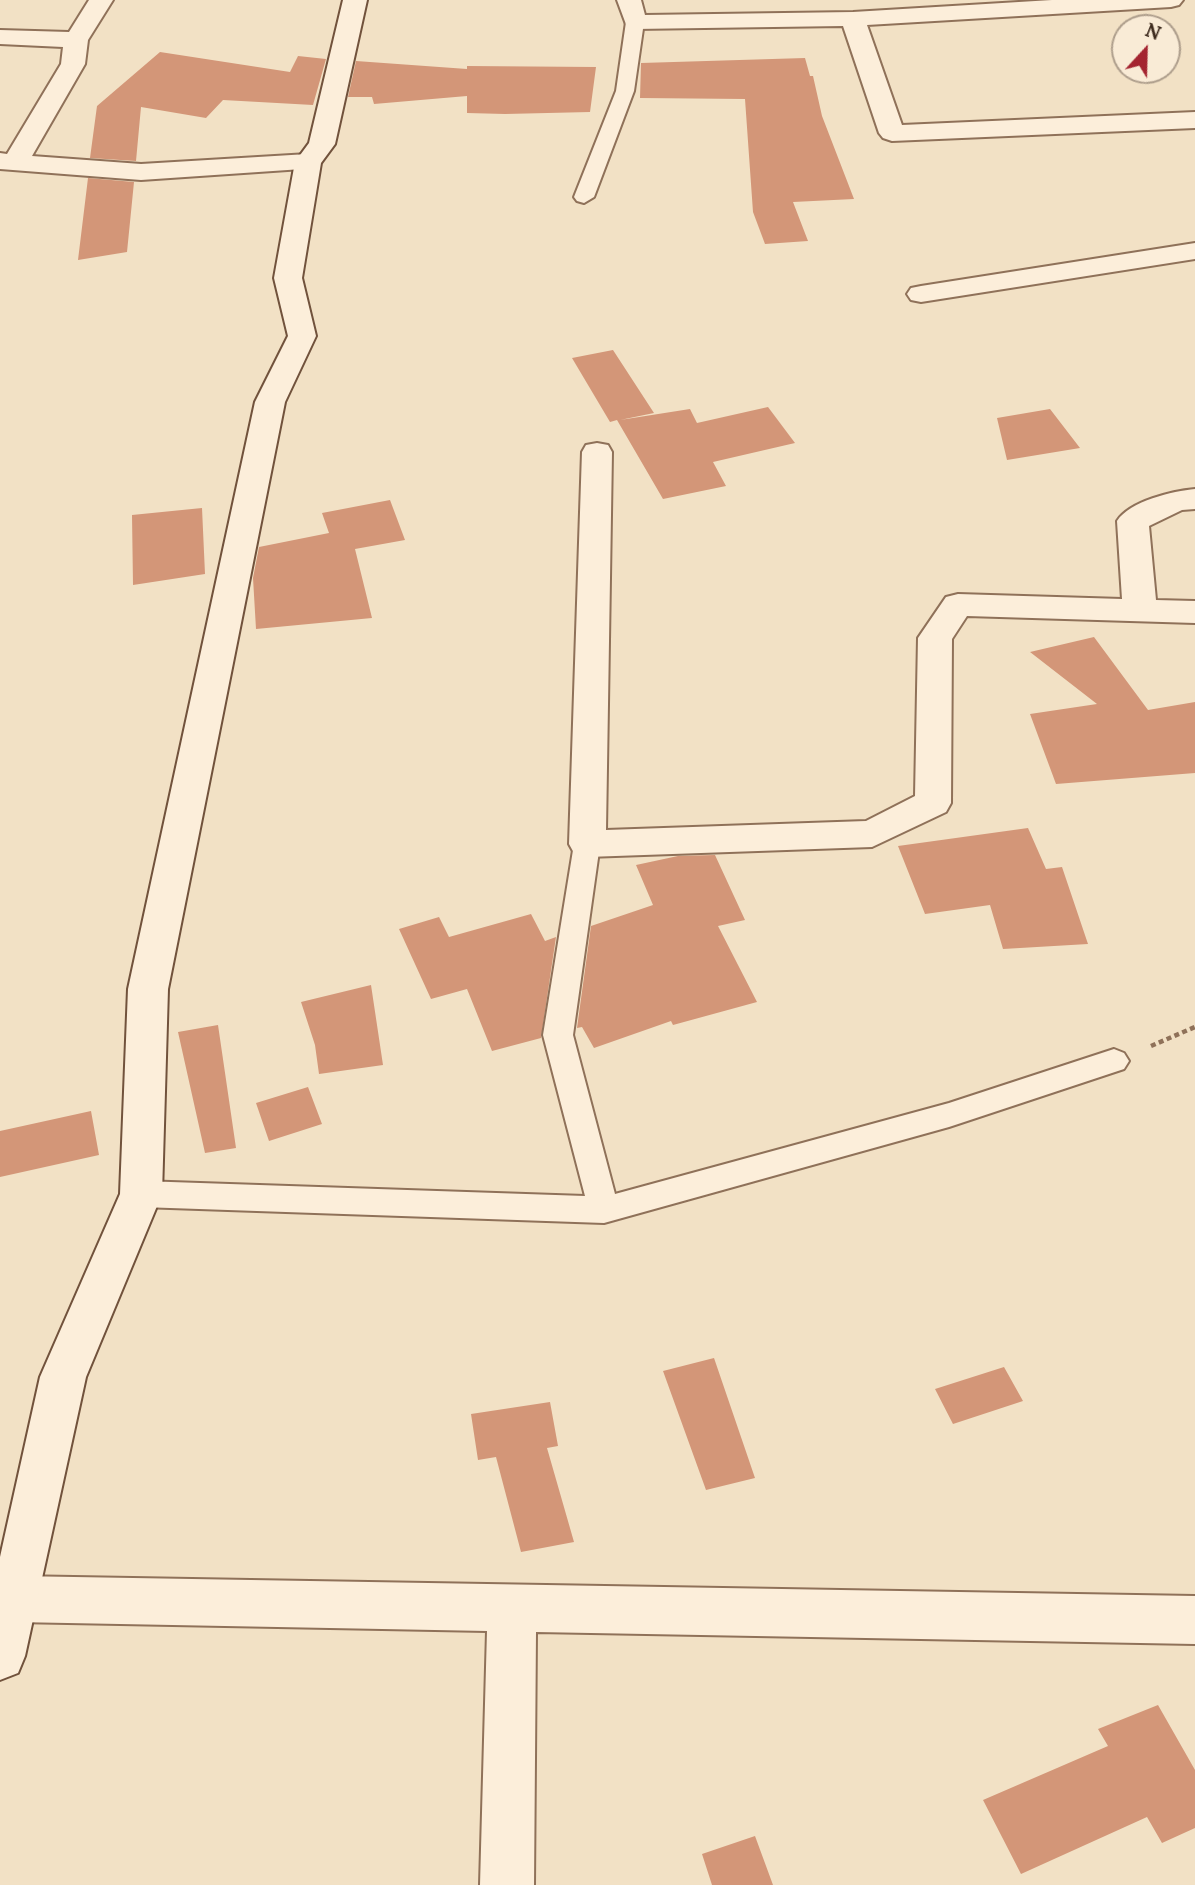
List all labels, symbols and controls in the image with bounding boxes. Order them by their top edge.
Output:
north arrow [1111,14,1181,84]
text: N [1142,18,1164,45]

